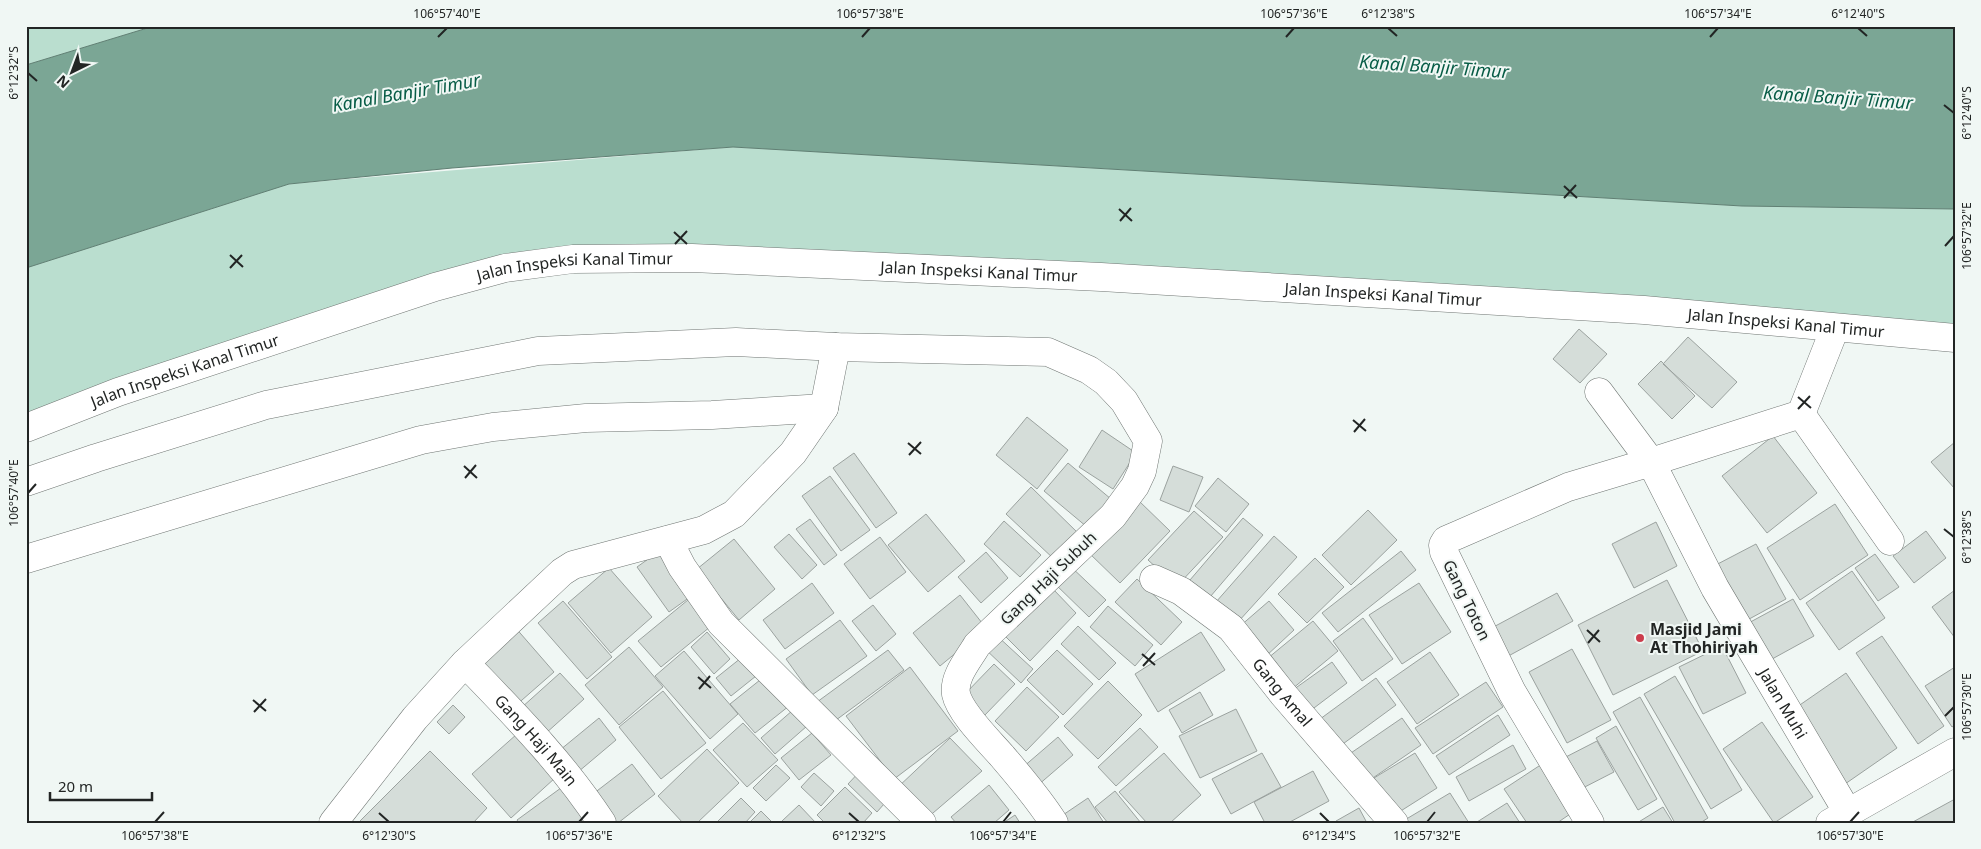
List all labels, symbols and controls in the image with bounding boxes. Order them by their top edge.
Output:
text: 106°57'40"E [413,5,481,22]
text: 106°57'38"E [836,5,904,22]
text: 106°57'36"E [1260,5,1328,22]
text: 6°12'38"S [1361,5,1415,22]
text: 106°57'34"E [1684,5,1752,22]
text: 6°12'40"S [1831,5,1885,22]
text: 6°12'32"S [5,46,22,100]
north arrow [48,48,98,98]
water label: Kanal Banjir Timur [1358,49,1510,83]
water label: Kanal Banjir Timur [330,67,483,117]
text: N [52,71,74,93]
water label: Kanal Banjir Timur [1762,80,1914,114]
text: 6°12'40"S [1958,86,1975,140]
text: 106°57'32"E [1958,202,1975,270]
street label: Jalan Inspeksi Kanal Timur [472,247,673,287]
street label: Jalan Inspeksi Kanal Timur [878,256,1078,287]
street label: Jalan Inspeksi Kanal Timur [1282,277,1483,311]
street label: Jalan Inspeksi Kanal Timur [1685,303,1886,343]
street label: Jalan Inspeksi Kanal Timur [86,328,282,413]
text: 106°57'40"E [5,459,22,527]
text: 6°12'38"S [1958,510,1975,564]
street label: Gang Haji Subuh [995,526,1101,630]
street label: Gang Toton [1438,556,1496,644]
place label: Masjid Jami At Thohiriyah [1650,618,1758,658]
marker: Masjid Jami At Thohiriyah [1634,632,1646,644]
street label: Gang Amal [1248,653,1317,731]
street label: Jalan Muhi [1753,662,1813,743]
text: 106°57'30"E [1958,673,1975,741]
street label: Gang Haji Main [490,690,583,790]
scale bar [50,769,152,801]
text: 20 m [58,776,93,796]
text: 106°57'38"E [121,827,189,844]
text: 6°12'30"S [362,827,416,844]
text: 106°57'36"E [545,827,613,844]
text: 6°12'32"S [832,827,886,844]
text: 106°57'34"E [969,827,1037,844]
text: 6°12'34"S [1302,827,1356,844]
text: 106°57'32"E [1393,827,1461,844]
text: 106°57'30"E [1816,827,1884,844]

